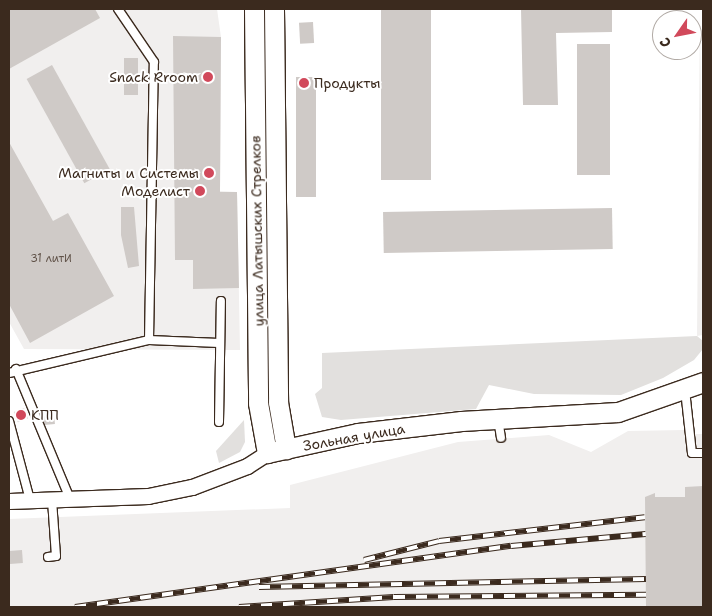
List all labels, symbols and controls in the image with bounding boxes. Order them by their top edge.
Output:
north arrow [652,10,702,60]
text: С [655,34,675,51]
place label: Snack Rroom [109,69,198,85]
marker: Snack Rroom [202,71,214,83]
place label: Продукты [314,75,381,91]
marker: Продукты [298,77,310,89]
street label: улица Латышских Стрелков [247,135,267,327]
place label: Магниты и Системы [58,165,199,181]
marker: Магниты и Системы [203,167,215,179]
place label: Моделист [121,183,190,199]
marker: Моделист [194,185,206,197]
house number: 31 литИ [30,252,72,266]
place label: КПП [31,407,59,423]
marker: КПП [15,409,27,421]
street label: Зольная улица [302,420,406,454]

